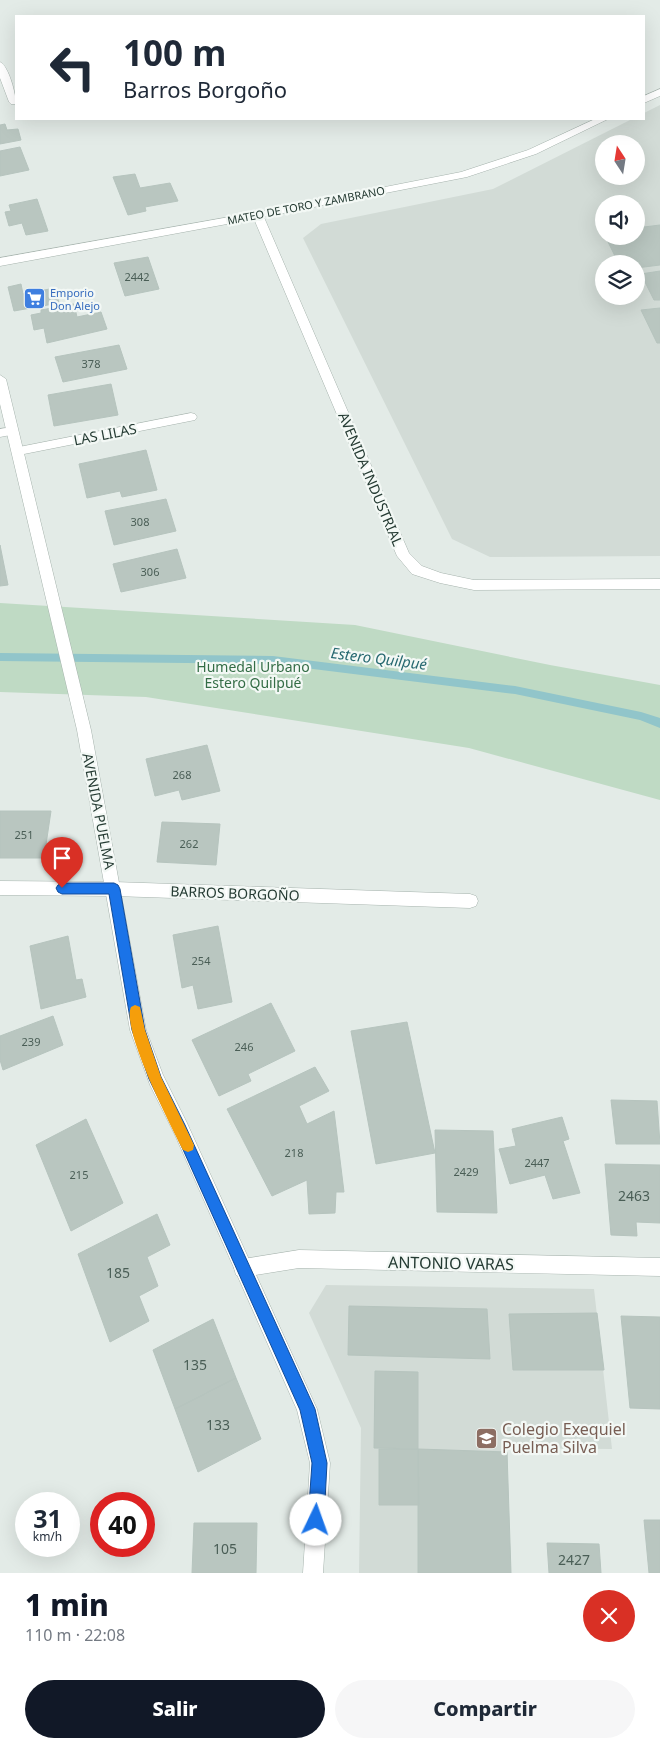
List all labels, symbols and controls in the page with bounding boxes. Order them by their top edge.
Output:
text: 100 m [123,29,226,76]
icon: left [40,35,105,100]
text: Barros Borgoño [123,74,287,104]
north arrow [595,135,645,185]
map controls [595,135,645,305]
street label: MATEO DE TORO Y ZAMBRANO [226,182,386,228]
button: sound [595,195,645,245]
button: layers [595,255,645,305]
house number: 2442 [124,269,150,284]
place label: Emporio Don Alejo [50,285,100,313]
supermarket icon: Emporio Don Alejo [22,286,46,310]
house number: 378 [82,356,100,371]
street label: AVENIDA INDUSTRIAL [334,409,408,549]
street label: LAS LILAS [72,419,138,449]
house number: 308 [131,514,149,529]
house number: 306 [141,564,159,579]
water label: Estero Quilpué [330,642,429,674]
park label: Humedal Urbano Estero Quilpué [196,657,310,692]
street label: AVENIDA PUELMA [78,751,120,871]
house number: 268 [173,767,191,782]
house number: 251 [15,827,33,842]
house number: 262 [180,836,198,851]
pin [41,837,83,888]
icon: arrive [48,844,76,872]
street label: BARROS BORGOÑO [170,881,300,905]
house number: 254 [192,953,211,968]
house number: 239 [22,1034,40,1049]
house number: 246 [235,1039,253,1054]
house number: 218 [285,1145,303,1160]
house number: 2447 [524,1155,550,1170]
house number: 2429 [453,1164,479,1179]
house number: 215 [70,1167,88,1182]
house number: 2463 [618,1186,650,1205]
street label: ANTONIO VARAS [388,1251,514,1275]
house number: 185 [106,1263,130,1282]
house number: 135 [183,1355,207,1374]
house number: 133 [206,1415,230,1434]
place label: Colegio Exequiel Puelma Silva [502,1418,626,1458]
school or university icon: Colegio Exequiel Puelma Silva [474,1426,498,1450]
speed limit sign: 40 [90,1492,155,1557]
position arrow [289,1493,341,1545]
text: 31 [33,1501,62,1535]
text: km/h [33,1528,62,1545]
house number: 105 [213,1539,237,1558]
house number: 2427 [558,1550,590,1569]
text: 1 min [25,1584,109,1625]
button: close [583,1590,635,1642]
text: 110 m · 22:08 [25,1624,125,1646]
button: Salir [25,1680,325,1738]
button: Compartir [335,1680,635,1738]

